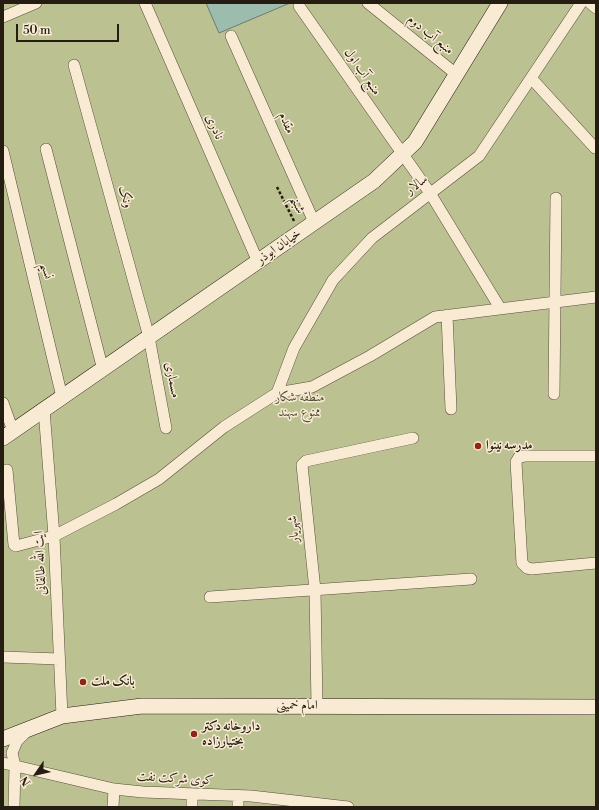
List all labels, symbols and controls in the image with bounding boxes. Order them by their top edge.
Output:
street label: منبع آب دوم [404,12,456,58]
scale bar [18,16,121,42]
text: 50 m [23,23,51,38]
street label: منبع آب اول [340,45,384,99]
street label: مقدم [274,110,298,136]
street label: نادری [202,112,226,142]
street label: سالار [403,172,431,198]
street label: ونک [114,184,136,210]
street label: شبنم [286,194,308,216]
street label: خیابان ابوذر [254,226,304,268]
street label: نسیم [36,261,56,281]
street label: مسماری [161,361,183,399]
park label: منطقه شکار ممنوع سهند [275,390,325,421]
place label: مدرسه نینوا [486,438,533,454]
marker: مدرسه نینوا [473,441,483,451]
street label: شهریار [285,515,303,543]
street label: ایت الله طالقانی [32,530,50,596]
place label: بانک ملت [91,674,135,690]
marker: بانک ملت [78,677,88,687]
street label: امام خمینی [276,698,318,714]
place label: داروخانه دکتر بختیارزاده [202,719,260,750]
marker: داروخانه دکتر بختیارزاده [189,729,199,739]
north arrow [16,754,56,794]
street label: کوی شرکت نفت [136,769,214,789]
text: N [18,773,34,788]

